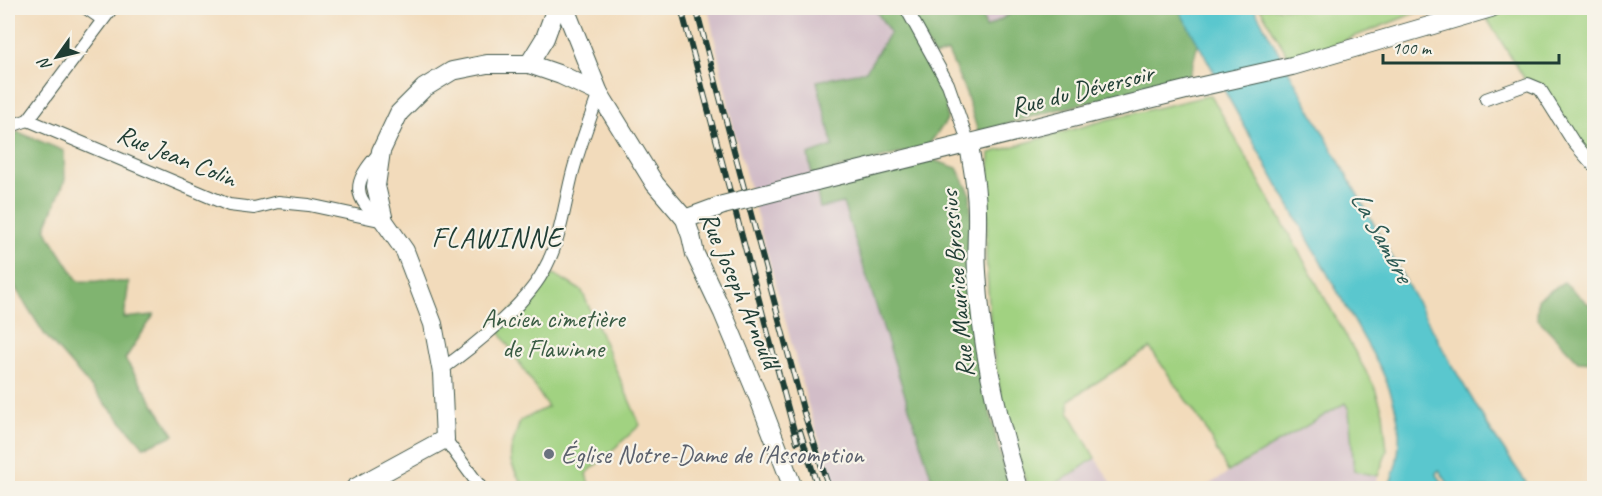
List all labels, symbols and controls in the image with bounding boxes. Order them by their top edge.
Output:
north arrow [27,27,87,87]
scale bar [1383,27,1558,65]
text: 100 m [1392,37,1433,59]
text: N [33,53,56,75]
street label: Rue du Déversoir [1007,56,1159,124]
street label: Rue Jean Colin [112,117,243,195]
water label: La Sambre [1343,184,1423,291]
street label: Rue Maurice Brossius [932,187,982,379]
street label: Rue Joseph Arnould [692,207,789,377]
district label: FLAWINNE [432,220,564,255]
park label: Ancien cimetière de Flawinne [481,302,627,365]
place label: Église Notre-Dame de l'Assomption [561,438,865,471]
marker: Église Notre-Dame de l'Assomption [542,447,556,461]

